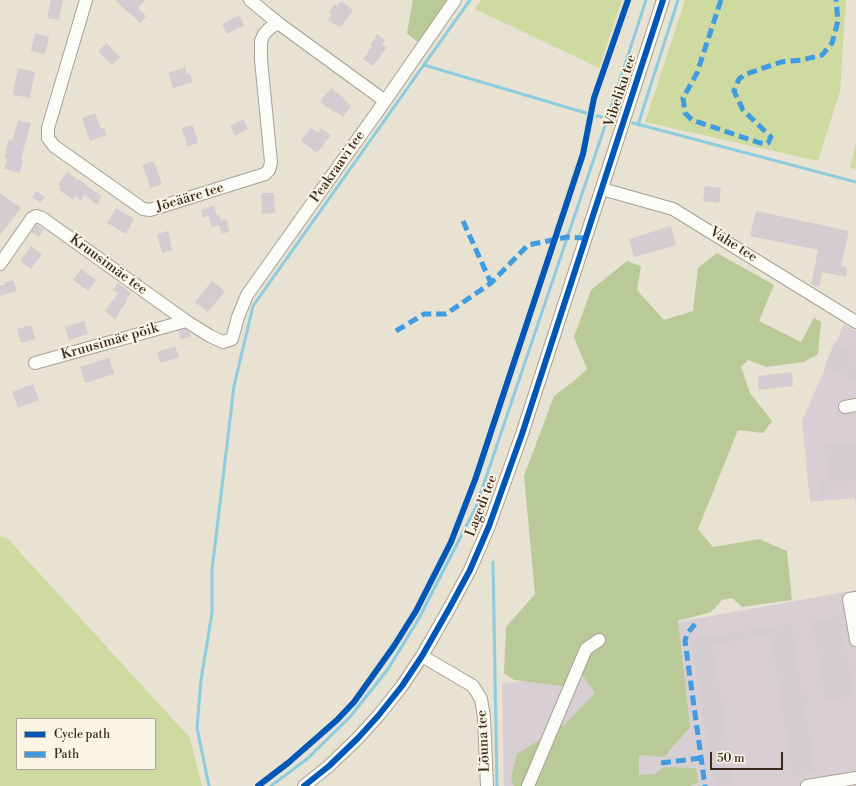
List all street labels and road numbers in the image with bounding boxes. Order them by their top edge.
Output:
street label: Vibeliku tee [601,53,641,129]
street label: Peakraavi tee [307,128,369,206]
street label: Jõeääre tee [154,180,226,216]
street label: Vahe tee [706,224,760,266]
street label: Kruusimäe tee [66,231,150,299]
street label: Kruusimäe põik [59,320,161,364]
street label: Lagedi tee [463,473,501,539]
street label: Lõuna tee [474,709,494,773]

